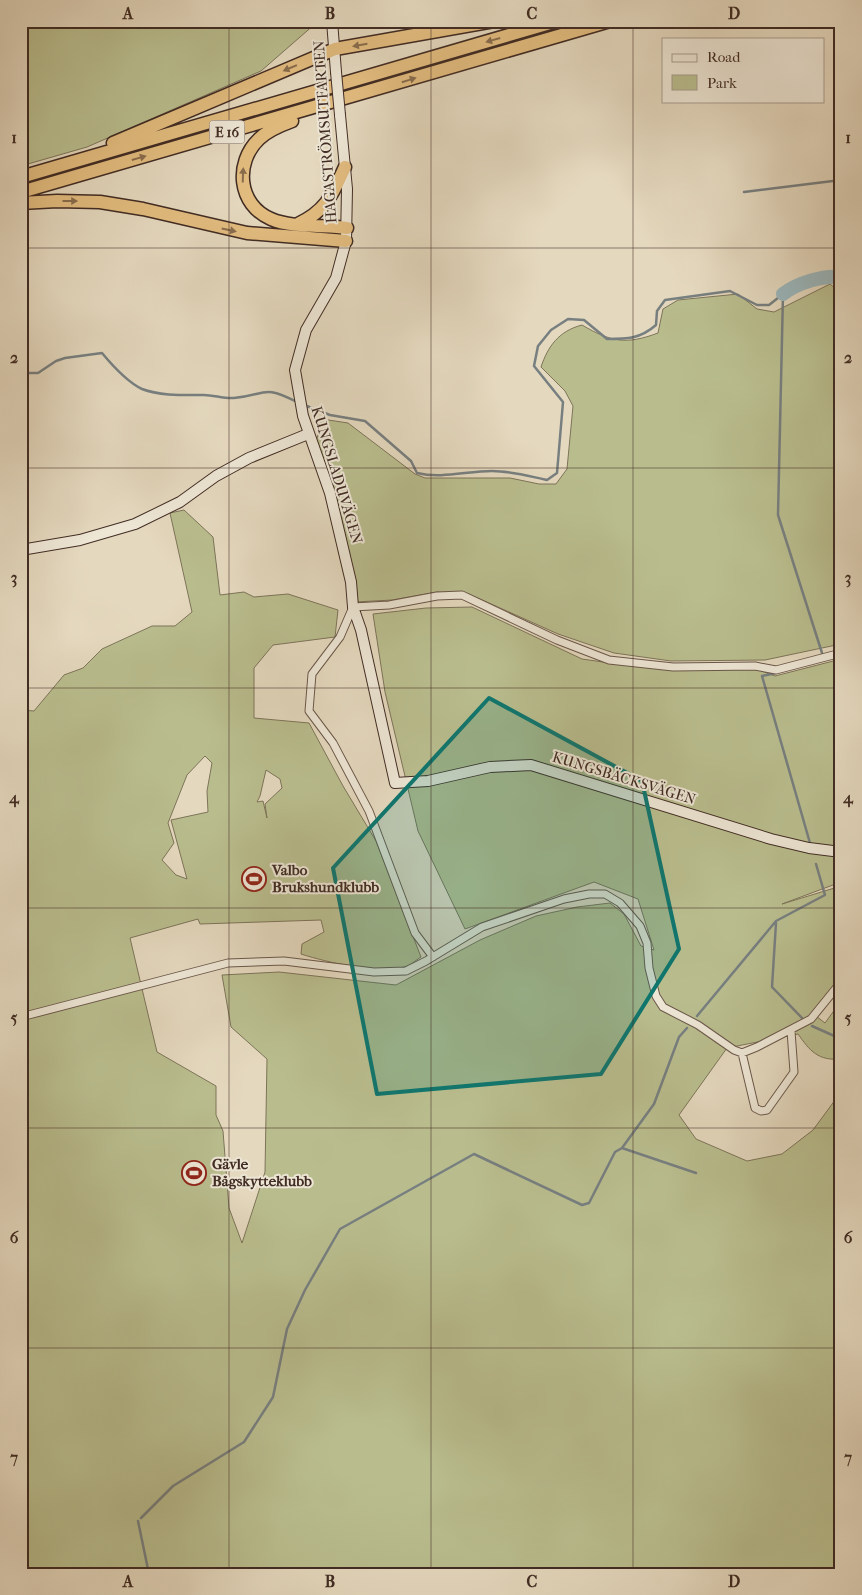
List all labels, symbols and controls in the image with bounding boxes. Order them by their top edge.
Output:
text: A [122,4,134,23]
text: B [325,4,335,23]
text: C [527,4,538,23]
text: D [728,4,740,23]
one-way arrow [486,36,501,44]
legend [662,38,824,102]
street label: HAGASTRÖMSUTFARTEN [310,39,340,224]
one-way arrow [351,41,367,49]
text: Road [707,48,741,66]
one-way arrow [282,64,297,72]
text: Park [707,74,737,92]
one-way arrow [402,75,417,83]
road number: E 16 [210,120,244,144]
text: 1 [11,128,17,147]
text: 1 [845,128,851,147]
one-way arrow [131,153,146,161]
one-way arrow [240,166,248,182]
one-way arrow [62,197,78,205]
one-way arrow [222,226,238,234]
text: 2 [10,348,18,367]
text: 2 [844,348,852,367]
street label: KUNGSLADUVÄGEN [307,404,367,547]
text: 3 [11,568,17,588]
text: 3 [845,568,851,588]
street label: KUNGSBÄCKSVÄGEN [550,748,699,809]
text: 4 [8,788,20,808]
text: 4 [842,788,854,808]
place label: Valbo Brukshundklubb [271,861,379,896]
sports icon: Valbo Brukshundklubb [241,866,267,892]
text: 5 [11,1008,18,1027]
text: 5 [845,1008,852,1027]
place label: Gävle Bågskytteklubb [212,1155,312,1190]
sports icon: Gävle Bågskytteklubb [181,1160,207,1186]
text: 6 [10,1228,19,1247]
text: 6 [844,1228,853,1247]
text: 7 [9,1448,18,1467]
text: 7 [843,1448,852,1467]
text: A [122,1572,134,1591]
text: B [325,1572,335,1591]
text: C [527,1572,538,1591]
text: D [728,1572,740,1591]

